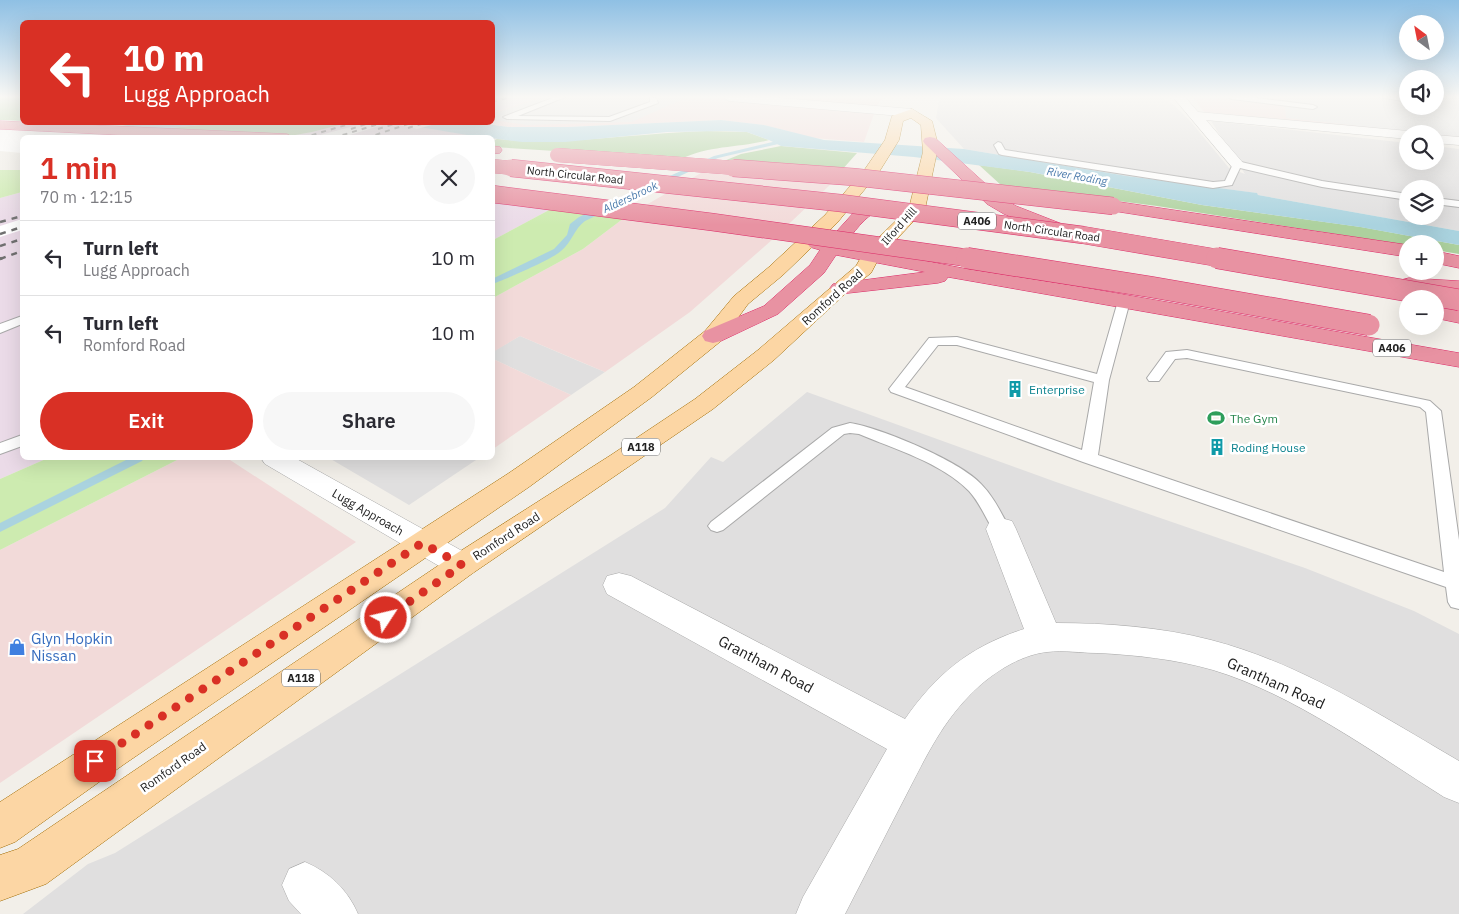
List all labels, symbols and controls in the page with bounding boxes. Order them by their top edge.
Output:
north arrow [1399,15,1444,60]
map controls [1399,15,1444,335]
text: 10 m [123,35,205,81]
icon: left [40,40,105,105]
button: sound [1399,70,1444,115]
text: Lugg Approach [123,79,270,108]
button: search [1399,125,1444,170]
text: 1 min [40,148,118,187]
button: close [423,152,475,204]
street label: North Circular Road [526,163,624,187]
water label: River Roding [1046,164,1109,188]
water label: Aldersbrook [599,178,660,216]
button: layers [1399,180,1444,225]
text: 70 m · 12:15 [40,187,133,207]
street label: Ilford Hill [878,204,920,248]
road number: A406 [958,212,996,230]
street label: North Circular Road [1003,217,1101,245]
button: + [1399,235,1444,280]
text: Turn left [83,236,159,260]
icon: left [40,244,68,272]
text: 10 m [431,246,475,270]
text: Lugg Approach [83,260,190,280]
street label: Romford Road [798,266,866,328]
button: − [1399,290,1444,335]
text: Turn left [83,311,159,335]
icon: left [40,319,68,347]
text: 10 m [431,321,475,345]
text: Romford Road [83,335,186,355]
road number: A406 [1373,339,1411,356]
building icon: Enterprise [1005,379,1025,399]
place label: Enterprise [1029,382,1085,397]
button: Exit [40,392,253,450]
button: Share [263,392,475,450]
sports icon: The Gym [1206,408,1226,428]
place label: The Gym [1230,411,1278,426]
building icon: Roding House [1207,437,1227,457]
road number: A118 [622,438,660,456]
place label: Roding House [1231,440,1306,455]
street label: Lugg Approach [330,485,406,539]
street label: Romford Road [470,509,542,563]
position arrow [359,591,411,643]
place label: Glyn Hopkin Nissan [31,629,113,665]
street label: Grantham Road [715,631,817,697]
shop icon: Glyn Hopkin Nissan [7,637,27,657]
street label: Grantham Road [1224,653,1328,713]
road number: A118 [282,670,320,686]
street label: Romford Road [137,739,209,795]
pin [74,740,116,782]
icon: arrive [81,747,109,775]

